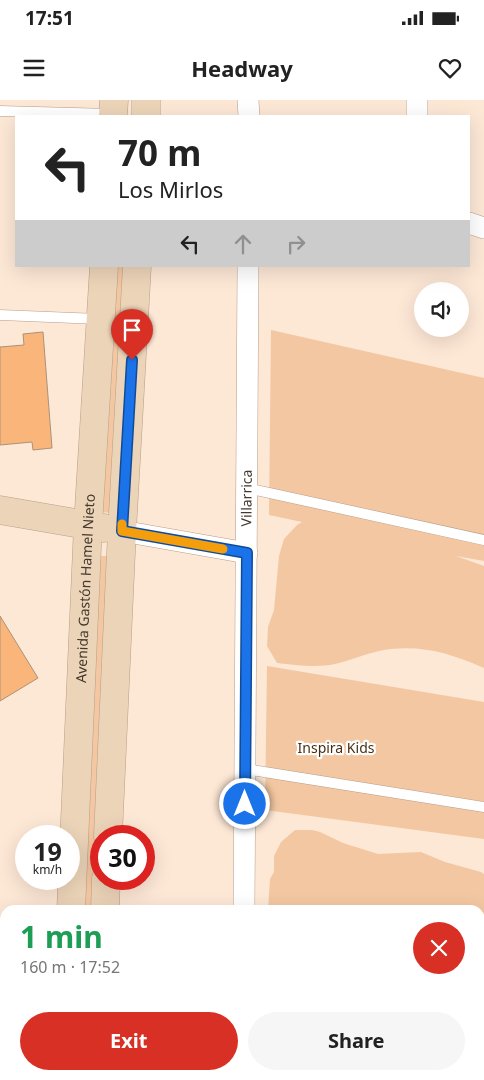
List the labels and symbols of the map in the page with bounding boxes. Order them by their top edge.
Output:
pin [111,309,153,360]
street label: Villarrica [236,469,256,527]
street label: Avenida Gastón Hamel Nieto [71,493,99,683]
park label: Inspira Kids [298,738,375,757]
position arrow [218,777,270,829]
speed limit sign: 30 [90,825,155,890]

